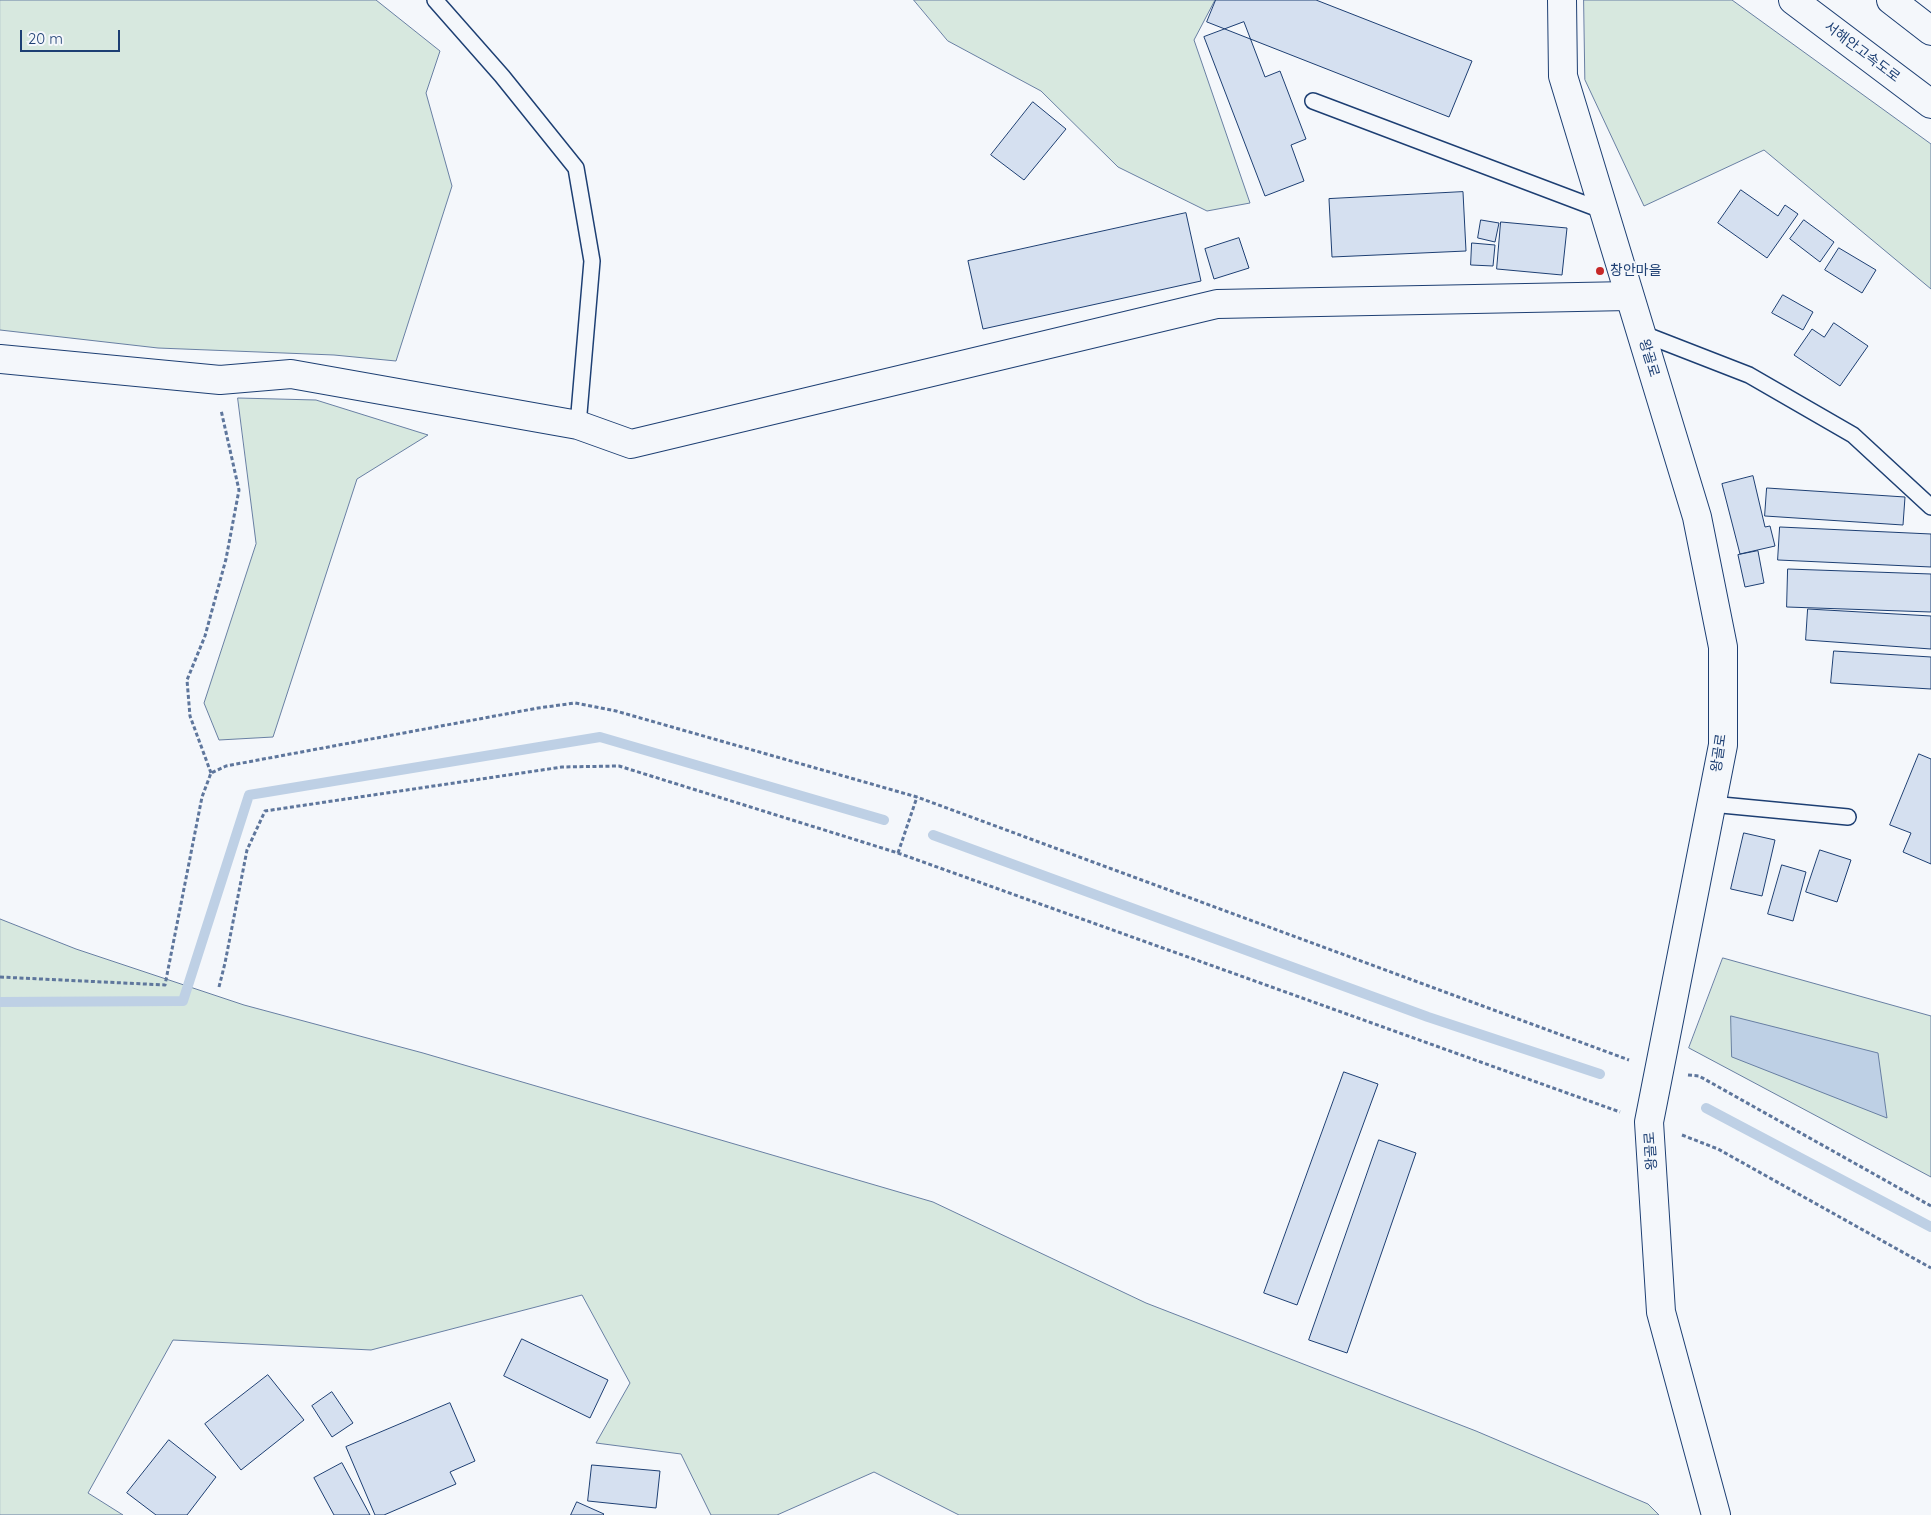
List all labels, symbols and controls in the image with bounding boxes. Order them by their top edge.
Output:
street label: 서해안고속도로 [1821,18,1903,86]
scale bar [22,20,122,52]
text: 20 m [28,29,63,48]
place label: 창안마을 [1610,263,1662,279]
marker: 창안마을 [1594,265,1606,277]
street label: 왕골로 [1635,337,1663,379]
street label: 왕골로 [1708,733,1730,773]
street label: 왕골로 [1641,1131,1661,1171]

